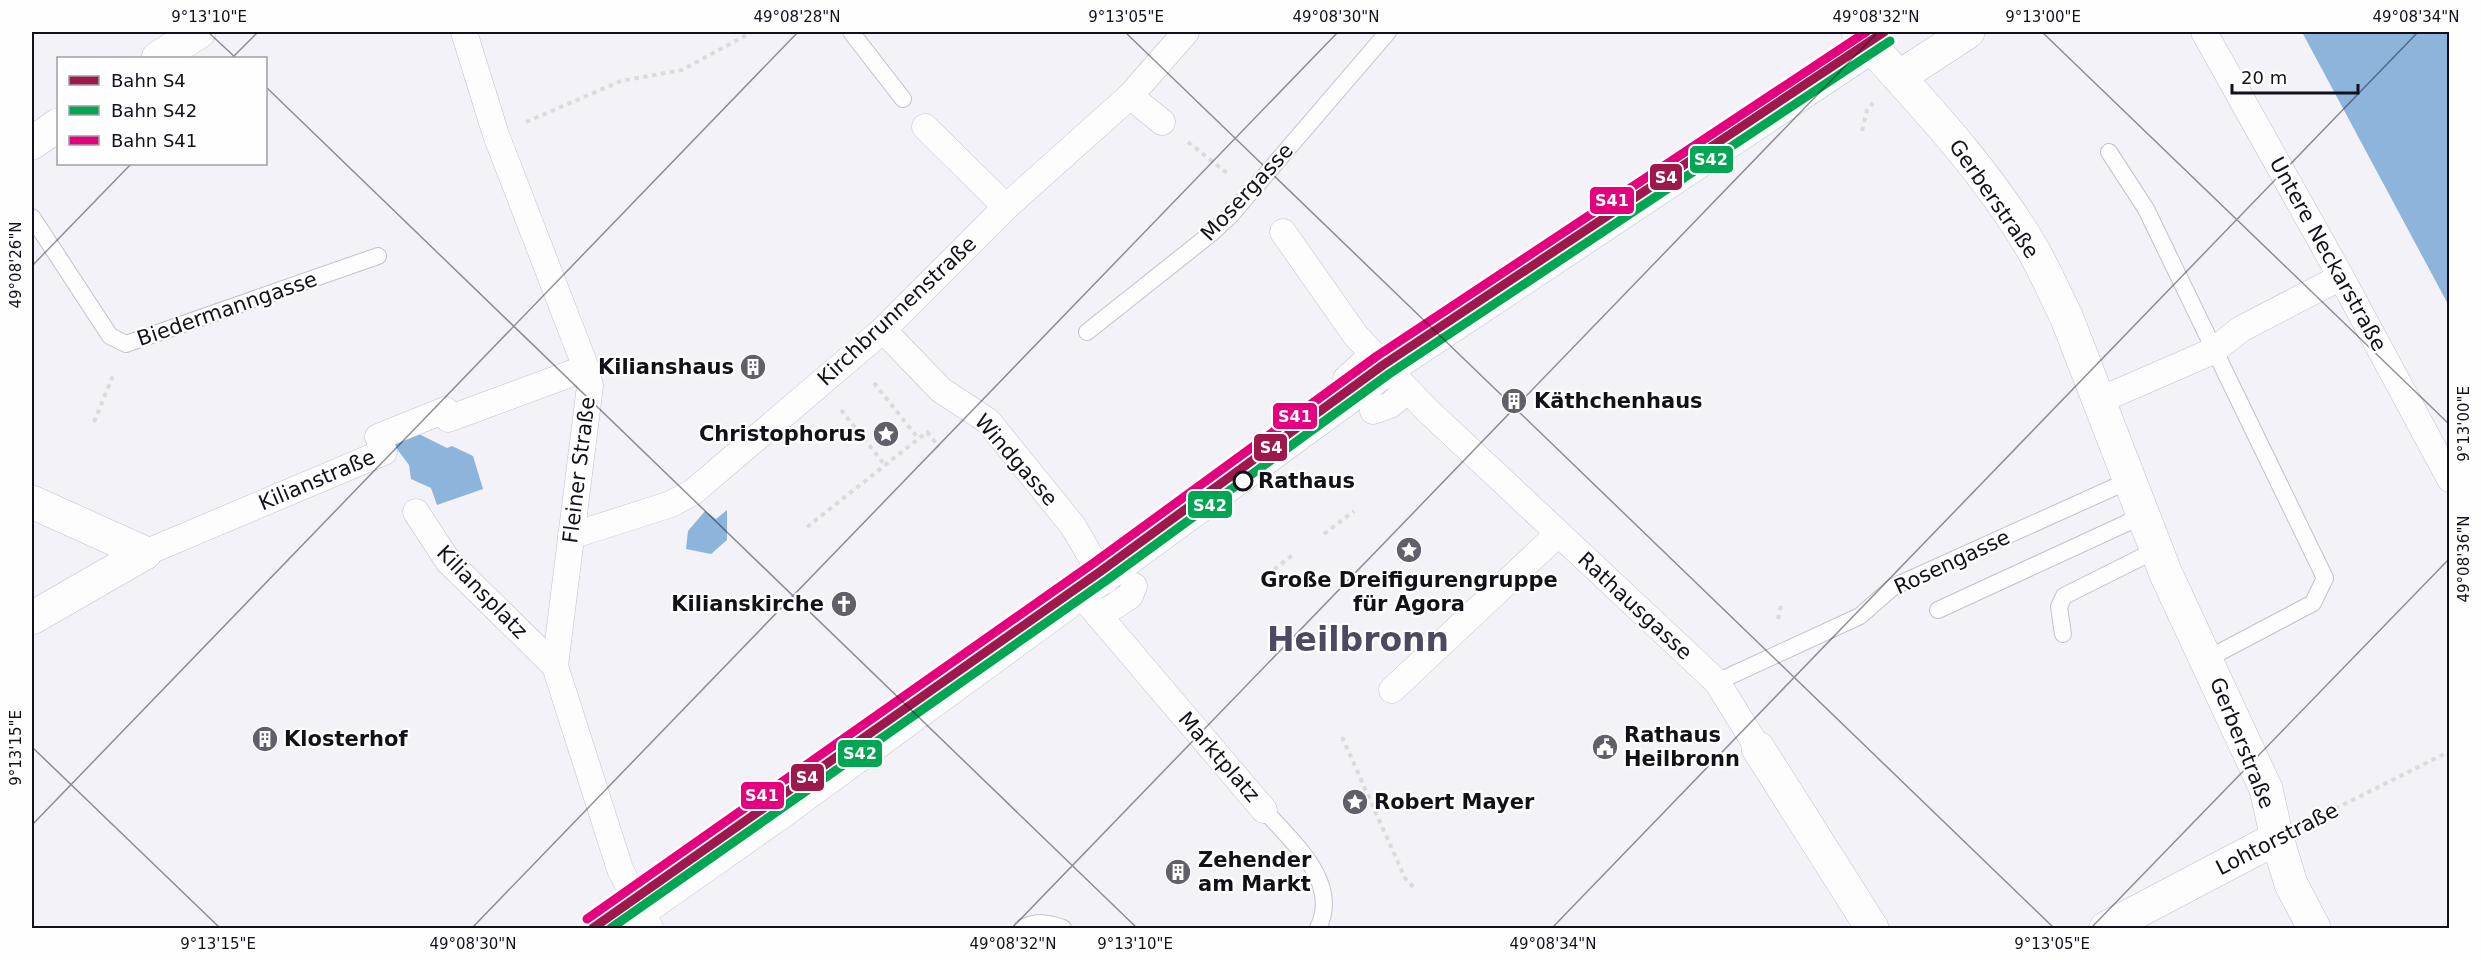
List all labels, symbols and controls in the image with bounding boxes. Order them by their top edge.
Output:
text: 9°13'10"E [171,8,247,26]
text: 49°08'28"N [753,8,841,26]
text: 9°13'05"E [1088,8,1164,26]
text: 49°08'30"N [1292,8,1380,26]
text: 49°08'32"N [1832,8,1920,26]
text: 9°13'00"E [2005,8,2081,26]
text: 49°08'34"N [2372,8,2460,26]
legend [57,57,267,165]
scale bar [2232,57,2358,95]
text: 20 m [2241,67,2287,88]
text: Bahn S4 [111,70,186,91]
text: Bahn S42 [111,100,197,121]
text: Bahn S41 [111,130,197,151]
street label: Gerberstraße [1944,135,2044,263]
street label: Mosergasse [1196,138,1298,246]
line badge: S42 [1689,145,1734,174]
text: S42 [1694,150,1728,169]
street label: Untere Neckarstraße [2265,153,2391,355]
line badge: S4 [1649,163,1683,191]
text: S4 [1655,168,1677,187]
line badge: S41 [1589,186,1635,215]
text: S41 [1595,191,1629,210]
text: 49°08'26"N [7,221,25,309]
street label: Kirchbrunnenstraße [813,231,981,391]
street label: Biedermanngasse [134,267,320,351]
building icon: Kilianshaus [738,352,768,382]
place label: Kilianshaus [598,355,734,379]
building icon: Käthchenhaus [1499,386,1529,416]
text: 9°13'00"E [2455,386,2473,462]
place label: Käthchenhaus [1534,389,1703,413]
street label: Fleiner Straße [558,395,600,545]
line badge: S41 [1272,402,1318,430]
text: S41 [1278,407,1312,426]
street label: Windgasse [970,409,1062,511]
place icon: Christophorus [871,419,901,449]
place label: Christophorus [699,422,866,446]
line badge: S4 [1253,433,1288,462]
text: S4 [1260,438,1282,457]
street label: Kilianstraße [255,445,379,515]
place label: Rathaus [1258,469,1355,493]
marker: Rathaus [1233,471,1253,491]
line badge: S42 [1187,490,1233,519]
text: S42 [1193,496,1227,515]
text: 49°08'36"N [2455,515,2473,603]
street label: Rosengasse [1890,525,2014,599]
place icon: Große Dreifigurengruppe für Agora [1394,535,1424,565]
street label: Kiliansplatz [432,541,532,643]
street label: Rathausgasse [1573,547,1697,665]
place label: Große Dreifigurengruppe für Agora [1260,568,1558,616]
church icon: Kilianskirche [829,589,859,619]
place label: Kilianskirche [671,592,824,616]
district label: Heilbronn [1267,620,1449,659]
street label: Gerberstraße [2205,674,2279,812]
street label: Marktplatz [1173,707,1265,807]
text: 9°13'15"E [7,710,25,786]
place label: Rathaus Heilbronn [1624,723,1740,771]
building icon: Klosterhof [250,724,280,754]
place label: Klosterhof [284,727,408,751]
public building icon: Rathaus Heilbronn [1590,732,1620,762]
line badge: S42 [837,739,883,768]
text: S42 [843,744,877,763]
line badge: S4 [790,763,825,792]
text: S4 [796,768,818,787]
line badge: S41 [740,781,785,810]
text: S41 [745,786,779,805]
place icon: Robert Mayer [1340,787,1370,817]
place label: Robert Mayer [1374,790,1535,814]
street label: Lohtorstraße [2212,798,2342,880]
place label: Zehender am Markt [1198,848,1312,896]
building icon: Zehender am Markt [1163,857,1193,887]
text: 9°13'15"E [180,935,256,953]
text: 49°08'30"N [429,935,517,953]
text: 49°08'32"N [969,935,1057,953]
text: 9°13'10"E [1097,935,1173,953]
text: 49°08'34"N [1509,935,1597,953]
text: 9°13'05"E [2014,935,2090,953]

